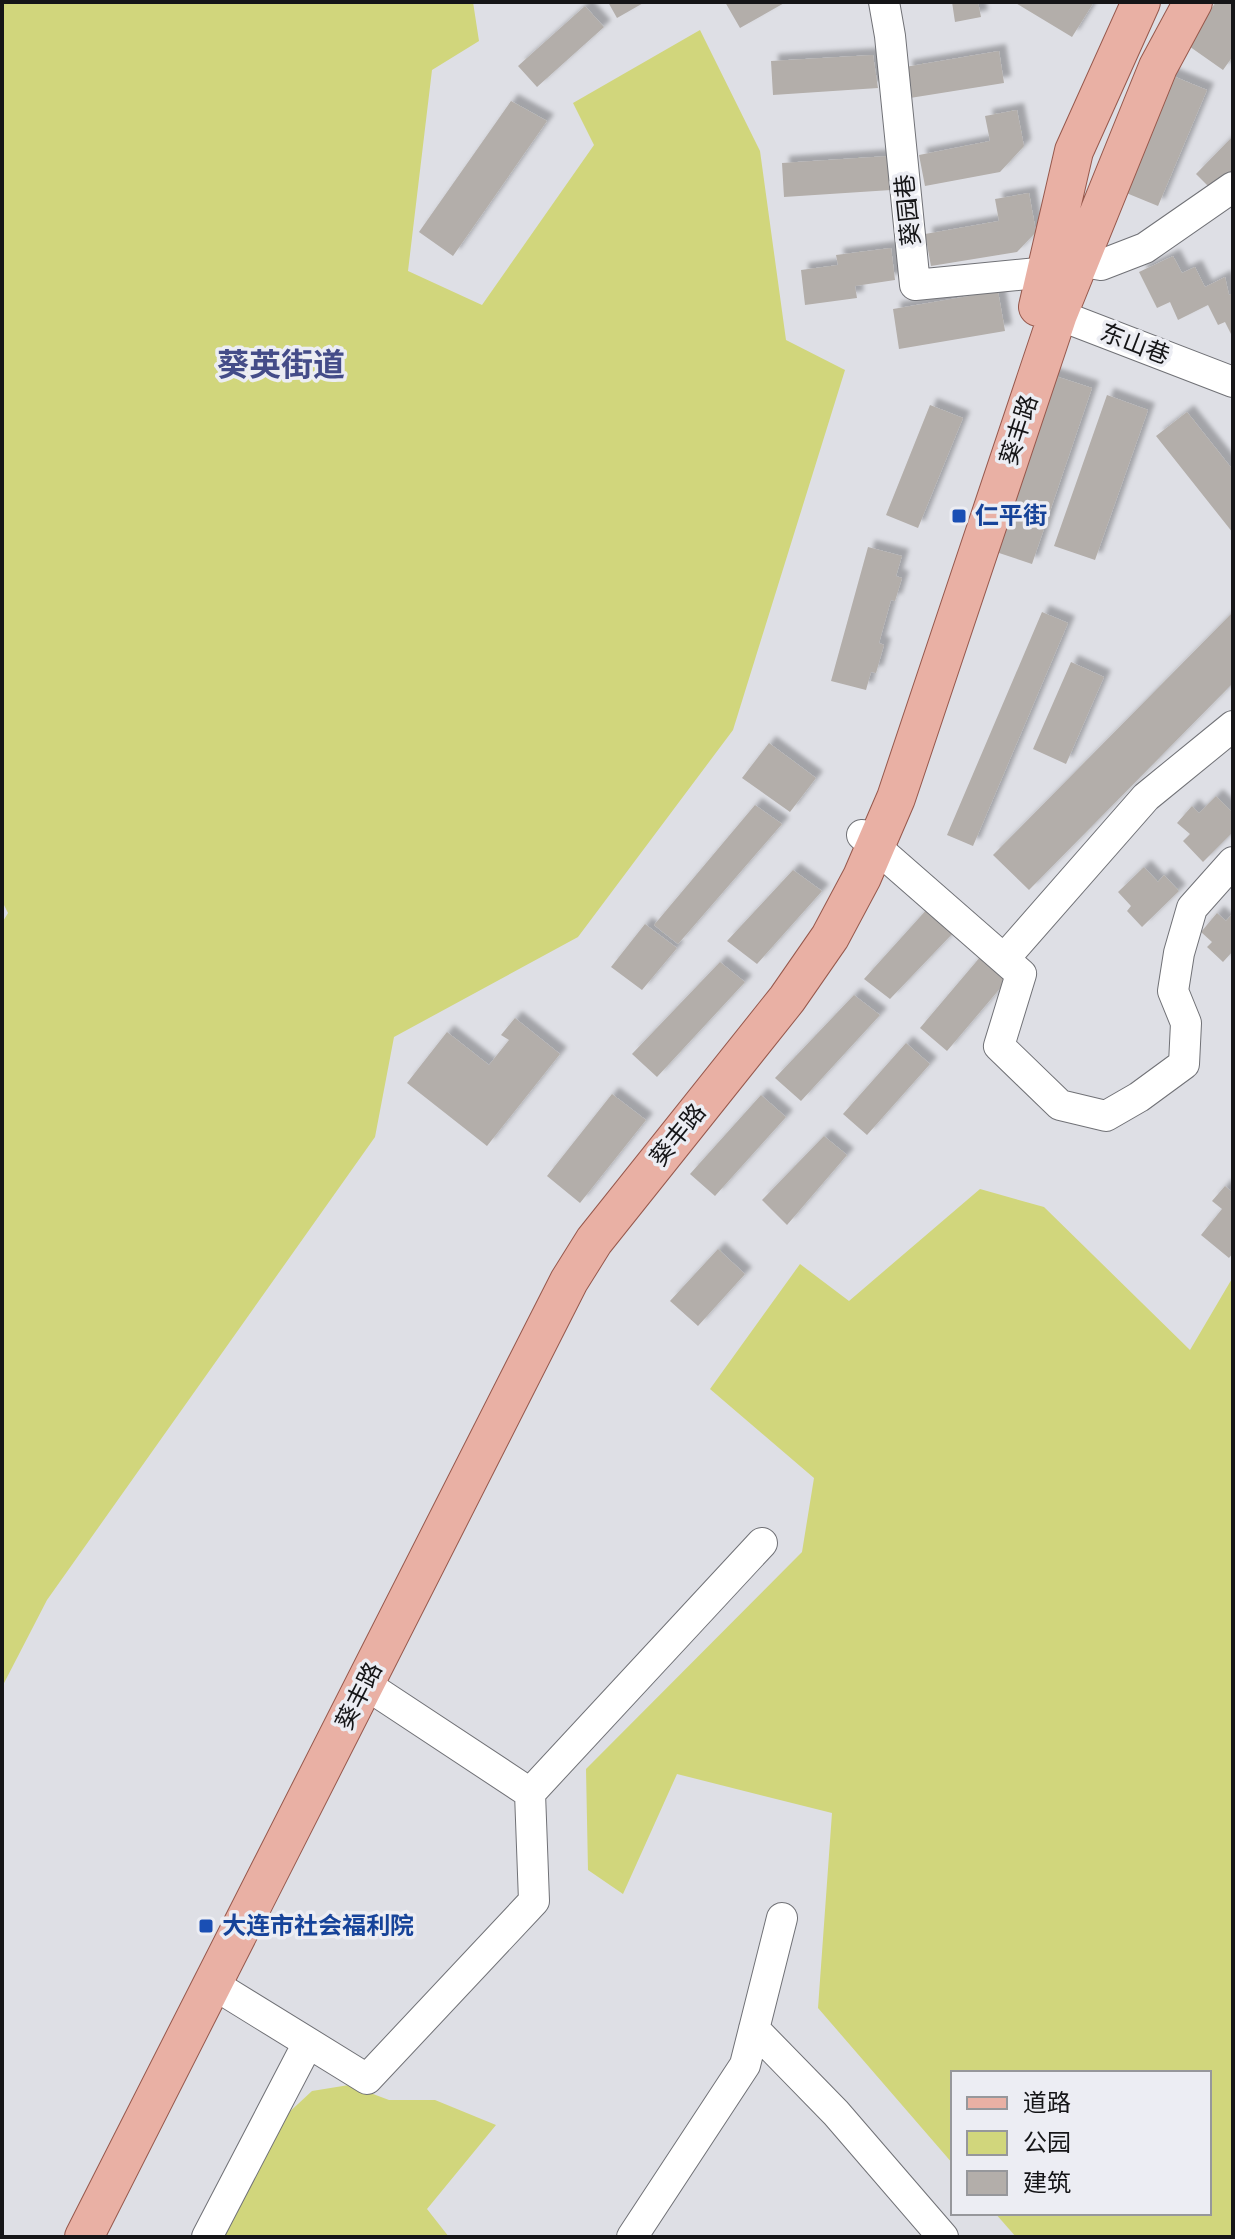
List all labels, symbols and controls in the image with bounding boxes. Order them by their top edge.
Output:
street label: 葵园巷 [890,173,925,247]
street label: 东山巷 [1097,318,1174,369]
district label: 葵英街道 [217,346,345,383]
street label: 葵丰路 [995,391,1042,468]
place label: 仁平街 [975,502,1047,529]
marker: 仁平街 [950,507,968,525]
street label: 葵丰路 [644,1098,711,1171]
street label: 葵丰路 [330,1658,387,1734]
place label: 大连市社会福利院 [222,1912,414,1939]
marker: 大连市社会福利院 [197,1917,215,1935]
legend [951,2071,1211,2215]
text: 道路 [1023,2089,1071,2116]
text: 公园 [1023,2129,1071,2156]
text: 建筑 [1023,2169,1071,2196]

